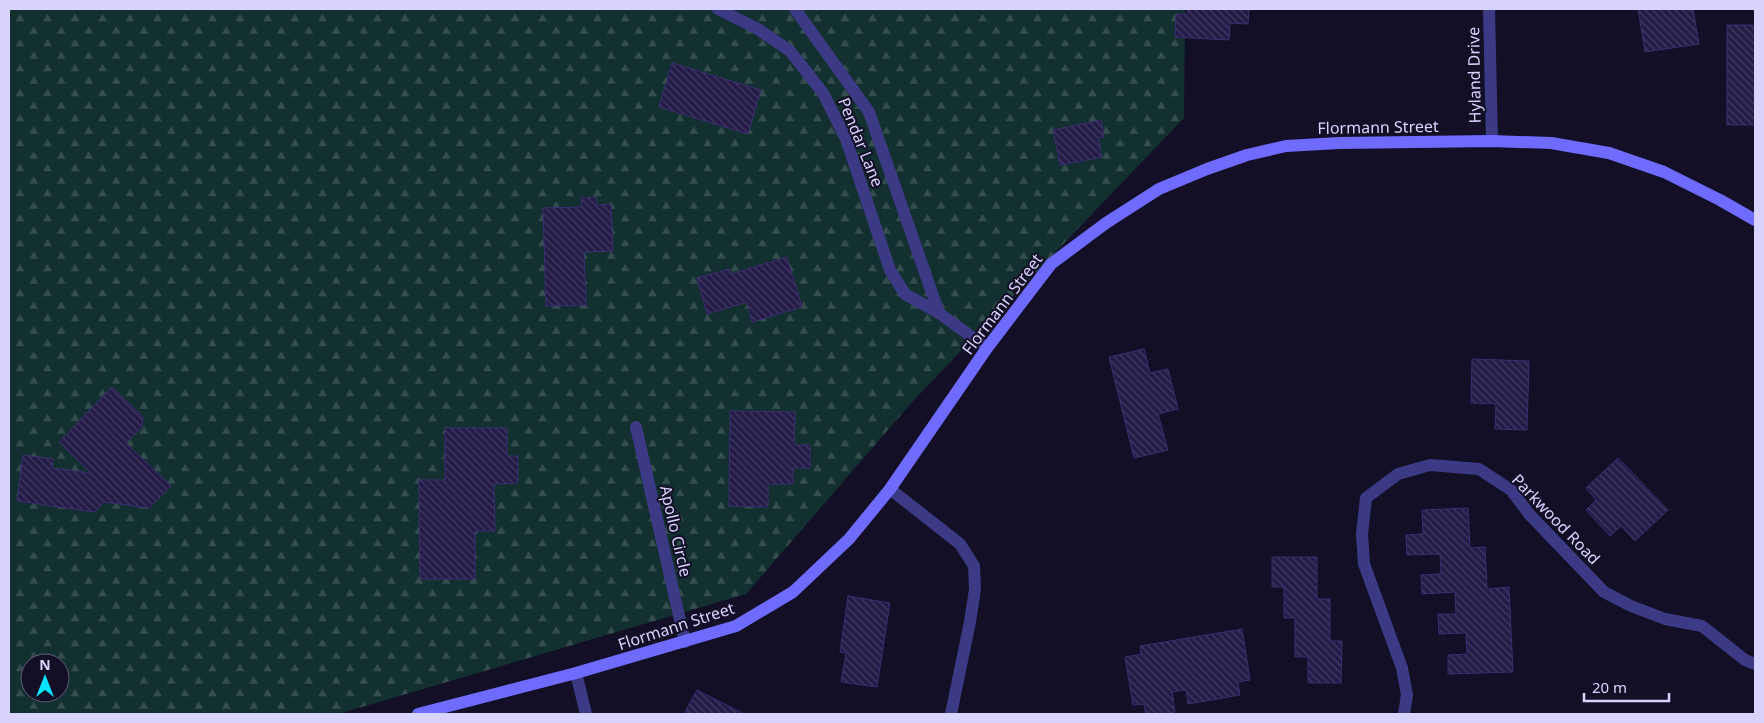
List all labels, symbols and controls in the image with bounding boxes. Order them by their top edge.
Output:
street label: Hyland Drive [1462,27,1486,123]
street label: Pendar Lane [833,94,889,190]
street label: Flormann Street [1317,115,1439,139]
street label: Flormann Street [957,249,1047,359]
street label: Parkwood Road [1507,469,1605,569]
street label: Apollo Circle [655,483,697,579]
street label: Flormann Street [615,597,737,655]
north arrow [20,653,70,703]
text: N [39,655,51,674]
scale bar [1584,670,1669,702]
text: 20 m [1592,677,1627,697]

